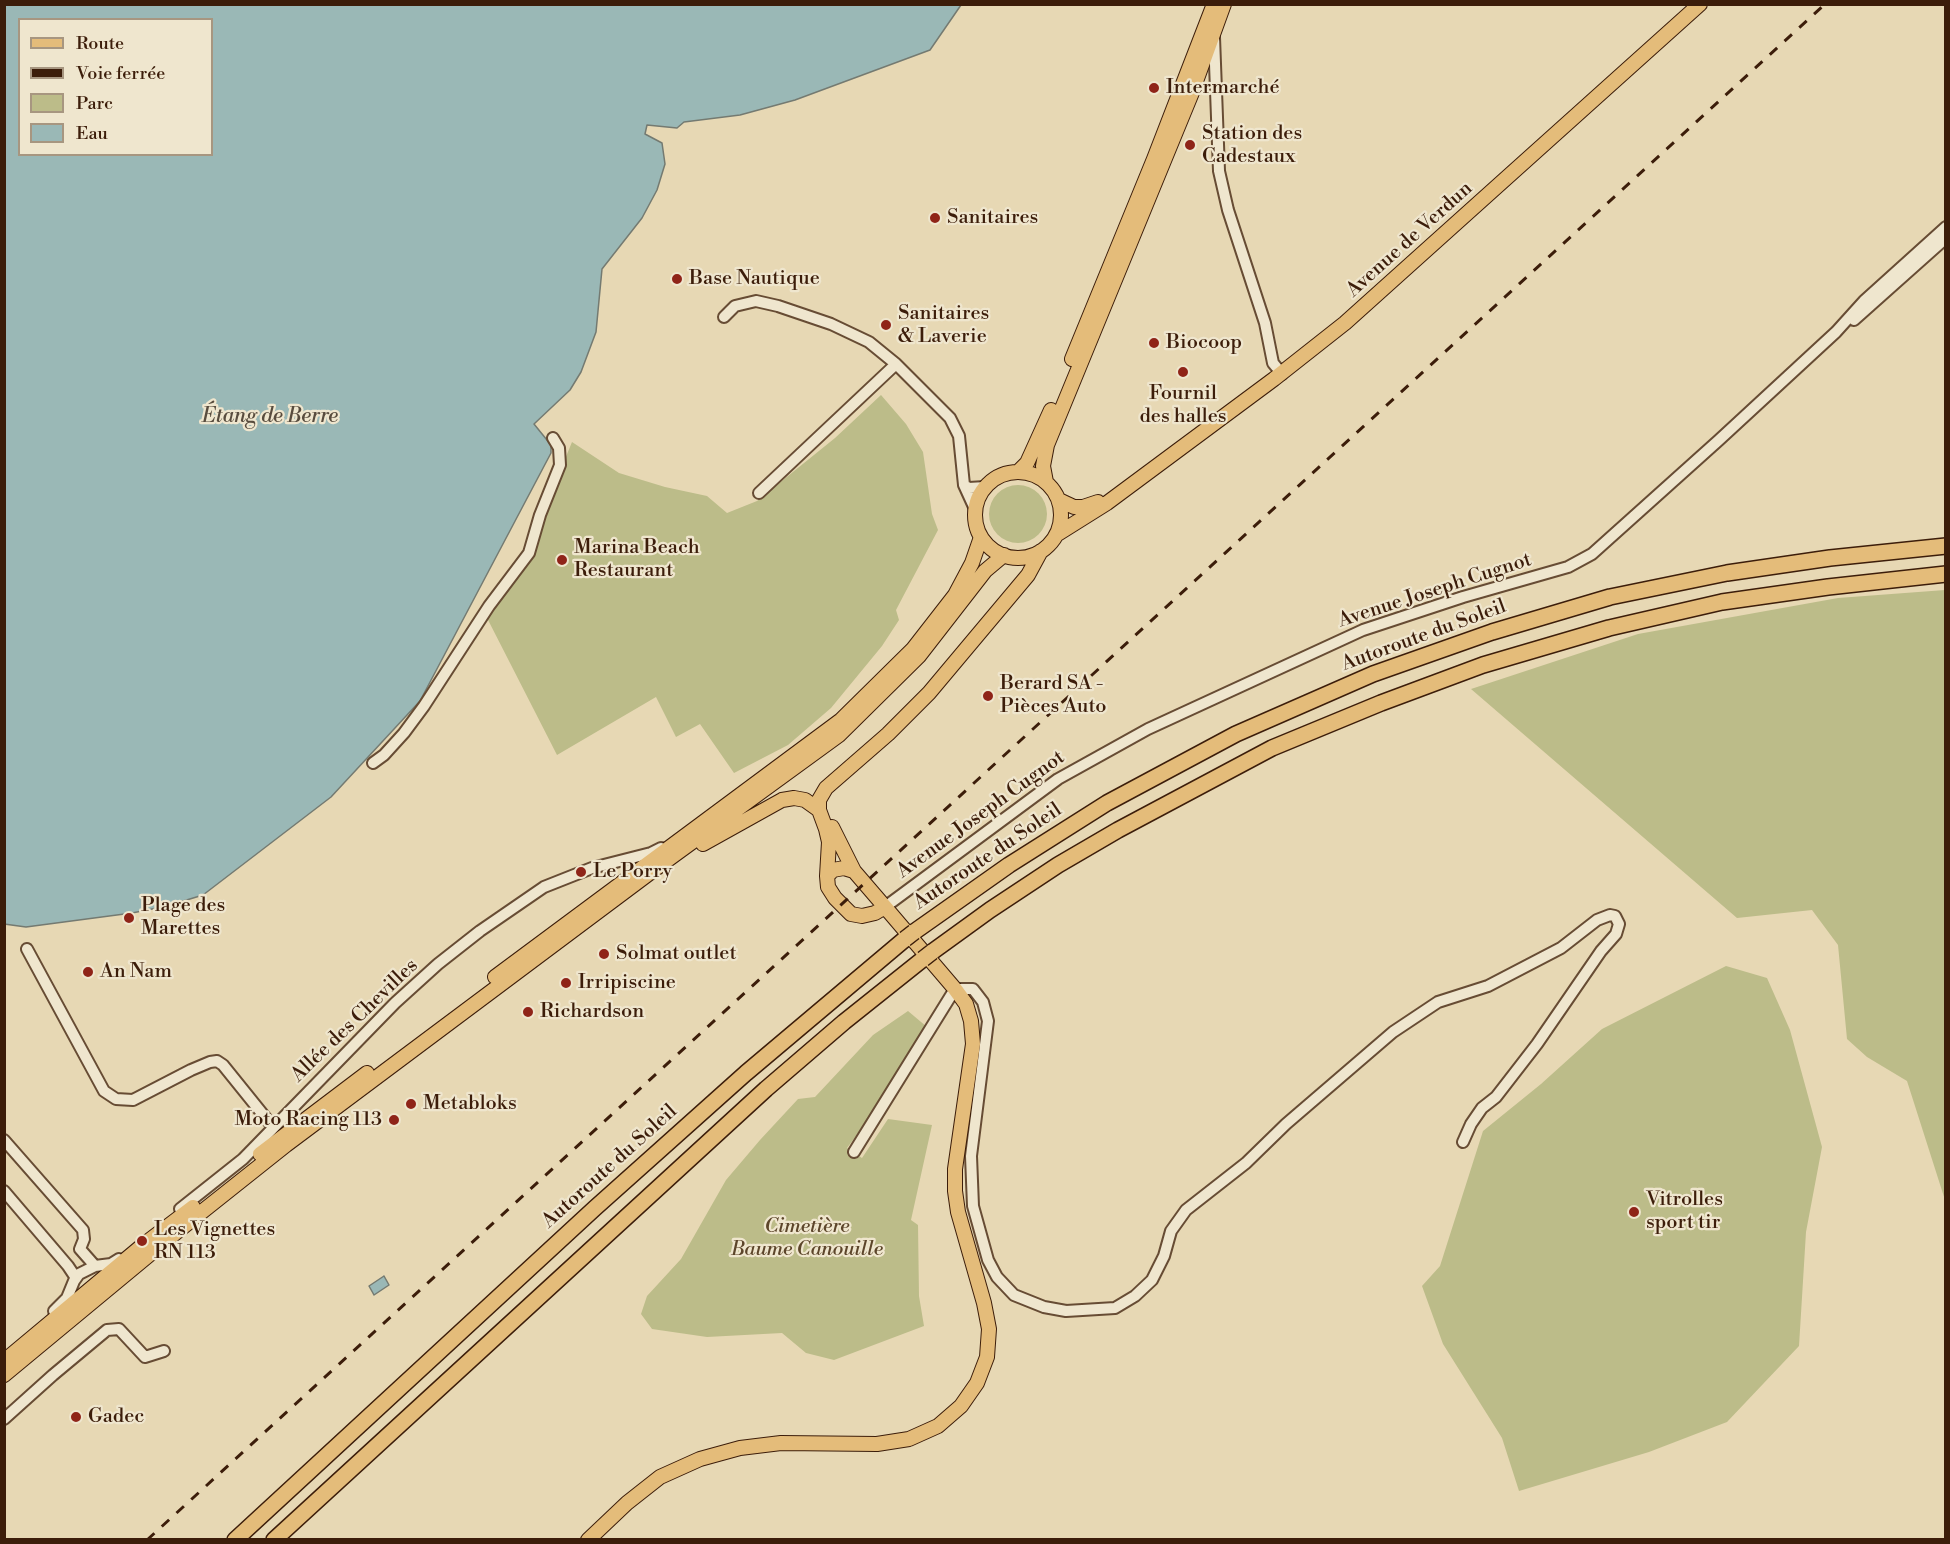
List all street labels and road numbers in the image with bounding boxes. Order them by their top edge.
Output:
street label: Avenue de Verdun [1342,177,1478,303]
street label: Avenue Joseph Cugnot [1335,548,1535,634]
street label: Autoroute du Soleil [1338,595,1510,677]
street label: Avenue Joseph Cugnot [892,746,1070,884]
street label: Autoroute du Soleil [909,799,1067,915]
street label: Allée des Chevilles [287,954,423,1088]
street label: Autoroute du Soleil [538,1100,682,1234]

